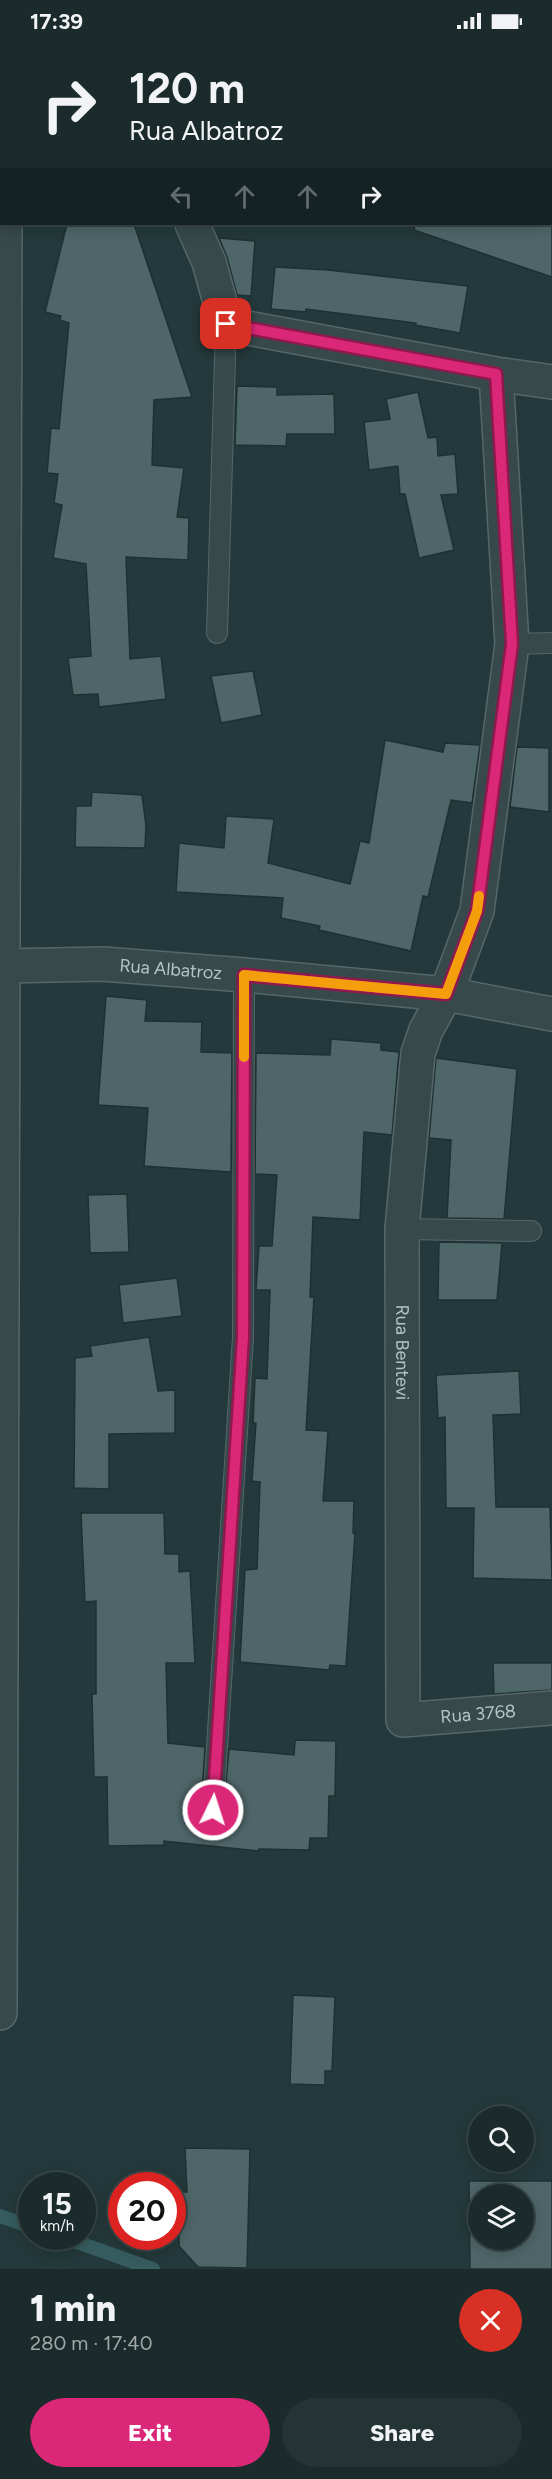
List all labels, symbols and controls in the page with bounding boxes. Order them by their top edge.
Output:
text: 17:39 [30,8,83,35]
text: 120 m [129,63,245,114]
icon: right [30,66,108,144]
text: Rua Albatroz [129,114,283,147]
icon: left [165,180,198,213]
icon: ahead [228,180,261,213]
icon: ahead [291,180,324,213]
icon: right [354,180,387,213]
pin [200,298,251,349]
icon: arrive [209,307,242,340]
street label: Rua Albatroz [119,954,223,984]
street label: Rua Bentevi [391,1304,413,1400]
street label: Rua 3768 [440,1700,517,1728]
position arrow [181,1778,245,1842]
map controls [468,2106,534,2250]
button: search [468,2106,534,2172]
speed limit sign: 20 [108,2172,186,2250]
button: layers [468,2184,534,2250]
text: 15 [42,2185,72,2222]
text: km/h [40,2217,74,2235]
text: 1 min [30,2287,116,2330]
button: close [459,2289,522,2352]
text: 280 m · 17:40 [30,2331,153,2355]
button: Exit [30,2398,270,2467]
button: Share [282,2398,522,2467]

